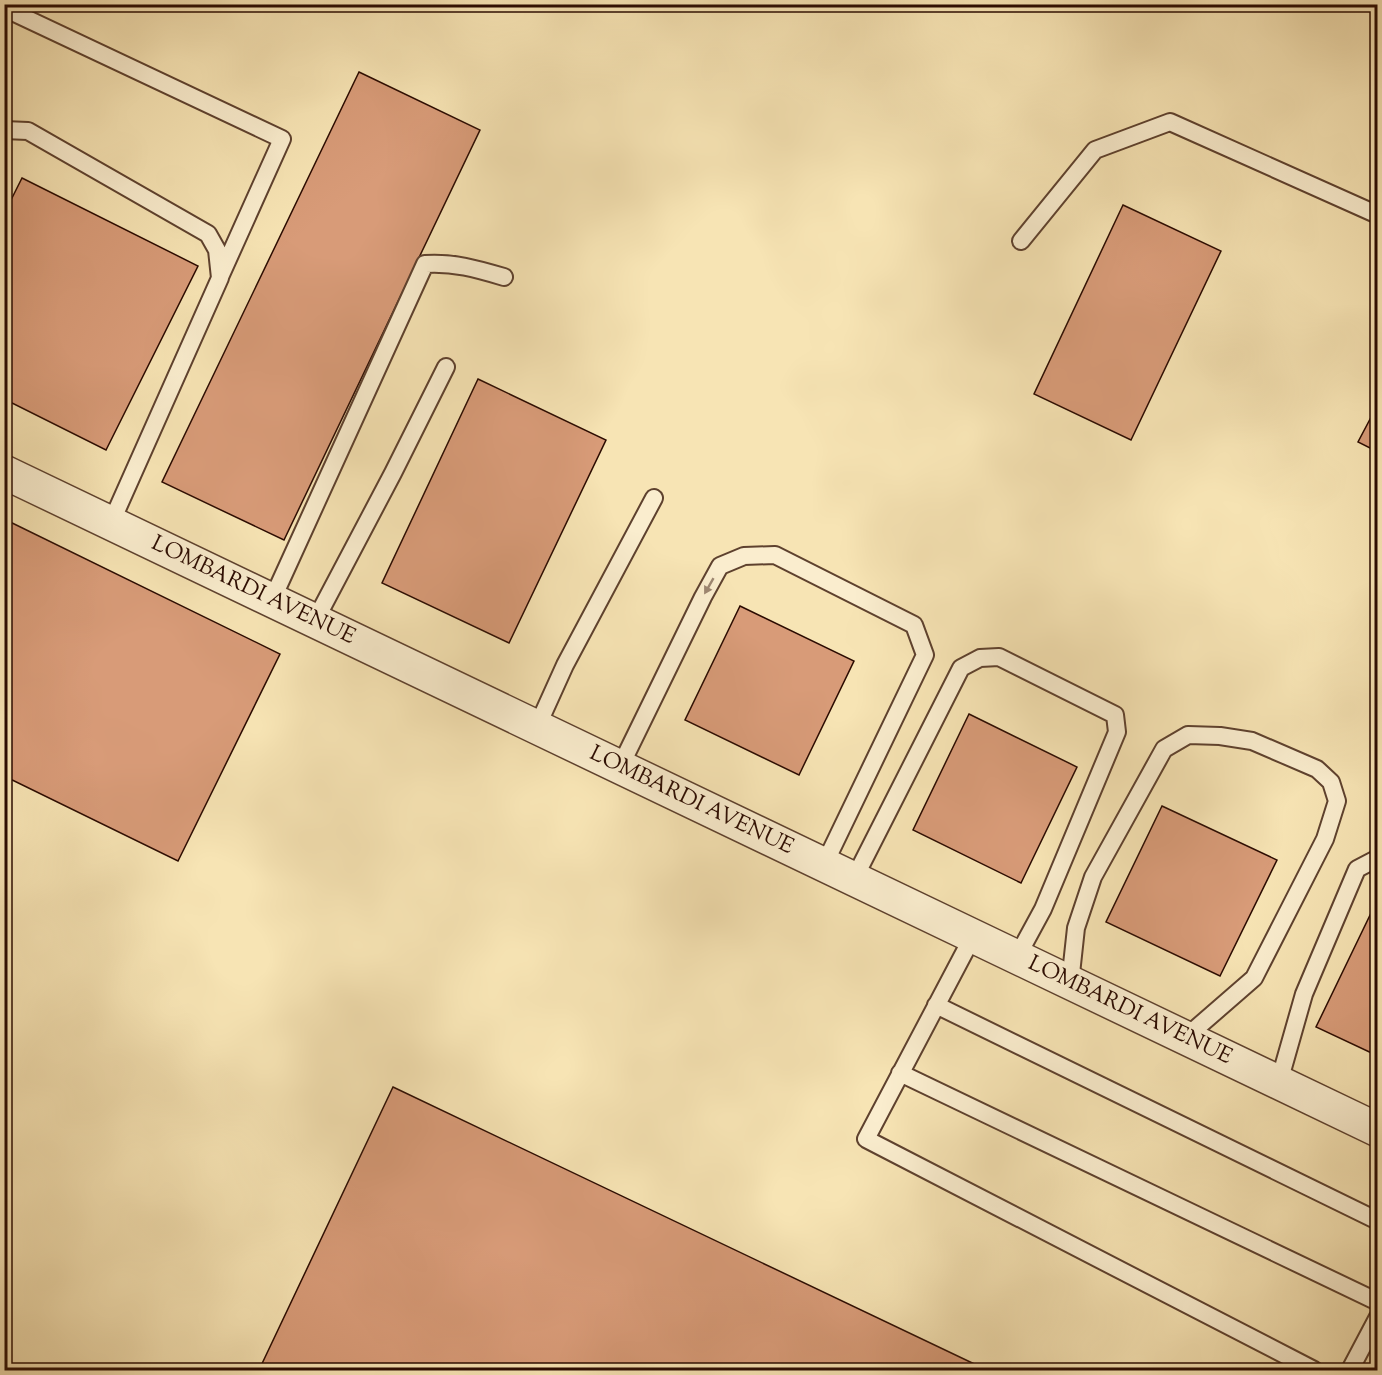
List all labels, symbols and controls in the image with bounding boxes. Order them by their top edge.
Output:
street label: LOMBARDI AVENUE [146,529,360,654]
one-way arrow [704,578,714,595]
street label: LOMBARDI AVENUE [584,739,799,864]
street label: LOMBARDI AVENUE [1022,948,1237,1074]

